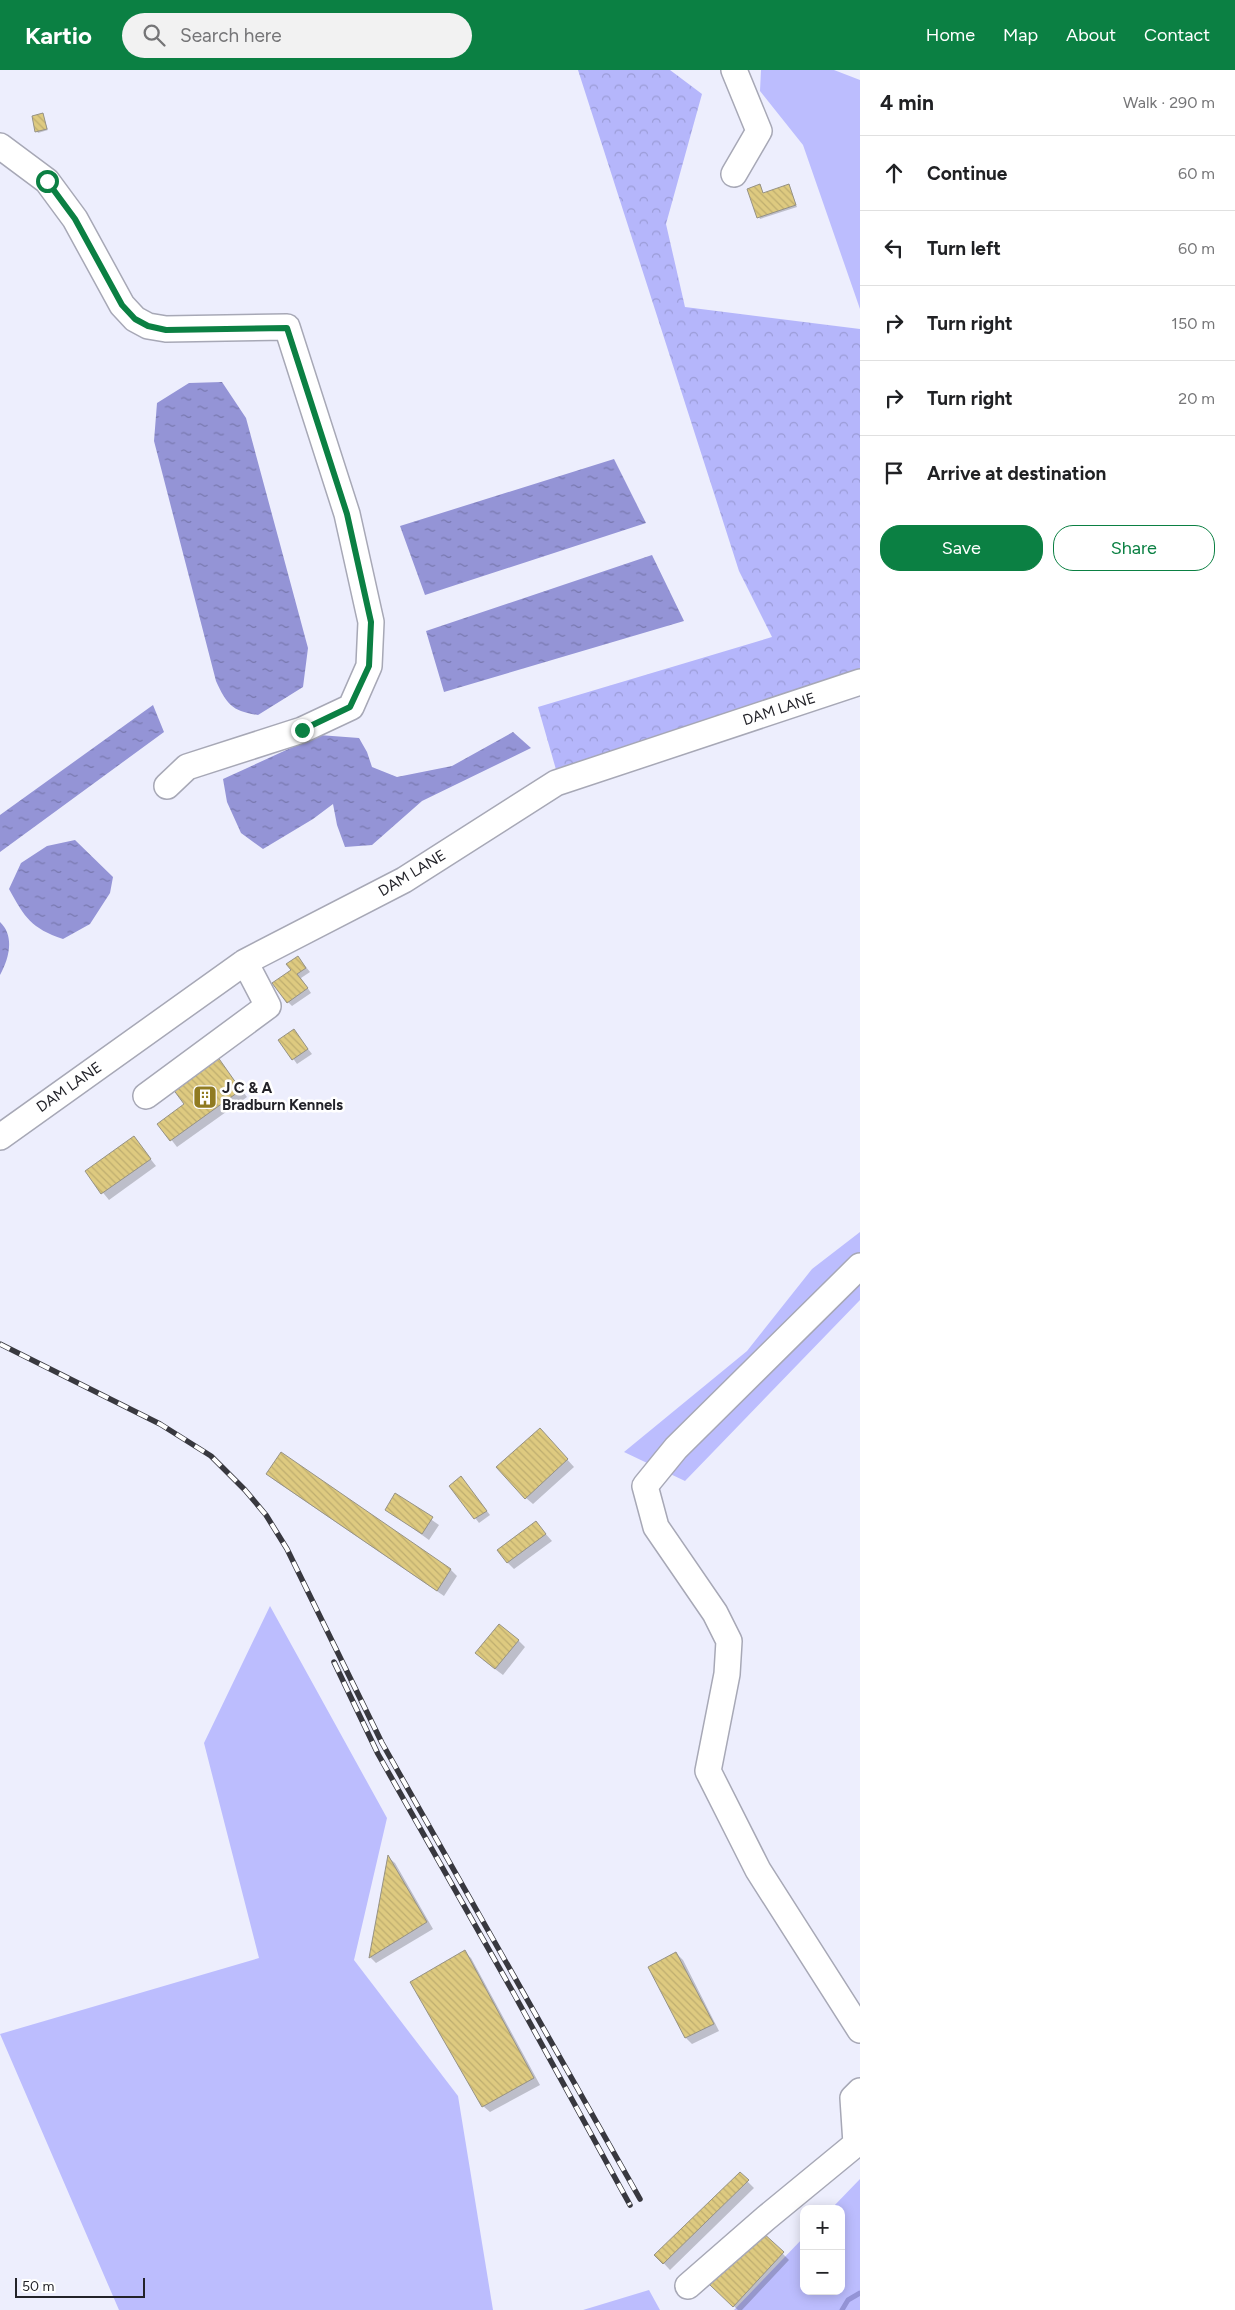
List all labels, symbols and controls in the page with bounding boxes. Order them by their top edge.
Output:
search box [122,13,472,58]
text: Kartio [25,21,92,50]
icon: search [140,21,168,49]
text: Search here [180,24,282,47]
text: Home [926,24,975,46]
text: Map [1003,24,1038,46]
text: About [1066,24,1116,46]
text: Contact [1144,24,1210,46]
text: 4 min [880,90,934,115]
text: Walk · 290 m [1123,93,1215,112]
icon: ahead [880,159,908,187]
text: Continue [927,162,1007,185]
text: 60 m [1178,164,1215,183]
route start [36,170,59,193]
icon: left [880,234,908,262]
text: Turn left [927,237,1001,260]
text: 60 m [1178,239,1215,258]
icon: right [880,309,908,337]
text: Turn right [927,312,1013,335]
text: 150 m [1171,314,1215,333]
icon: right [880,384,908,412]
text: Turn right [927,387,1013,410]
text: 20 m [1178,389,1215,408]
icon: arrive [880,459,908,487]
text: Arrive at destination [927,462,1106,485]
button: Save [880,525,1043,571]
button: Share [1053,525,1215,571]
street label: DAM LANE [740,689,818,729]
route end [291,719,314,742]
street label: DAM LANE [375,846,449,900]
street label: DAM LANE [33,1058,105,1116]
place label: J C & A Bradburn Kennels [222,1079,343,1114]
building icon: J C & A Bradburn Kennels [192,1084,218,1110]
map controls [800,2205,845,2295]
button: + [800,2205,845,2250]
button: − [800,2250,845,2295]
scale bar [15,2275,145,2298]
text: 50 m [22,2278,54,2295]

